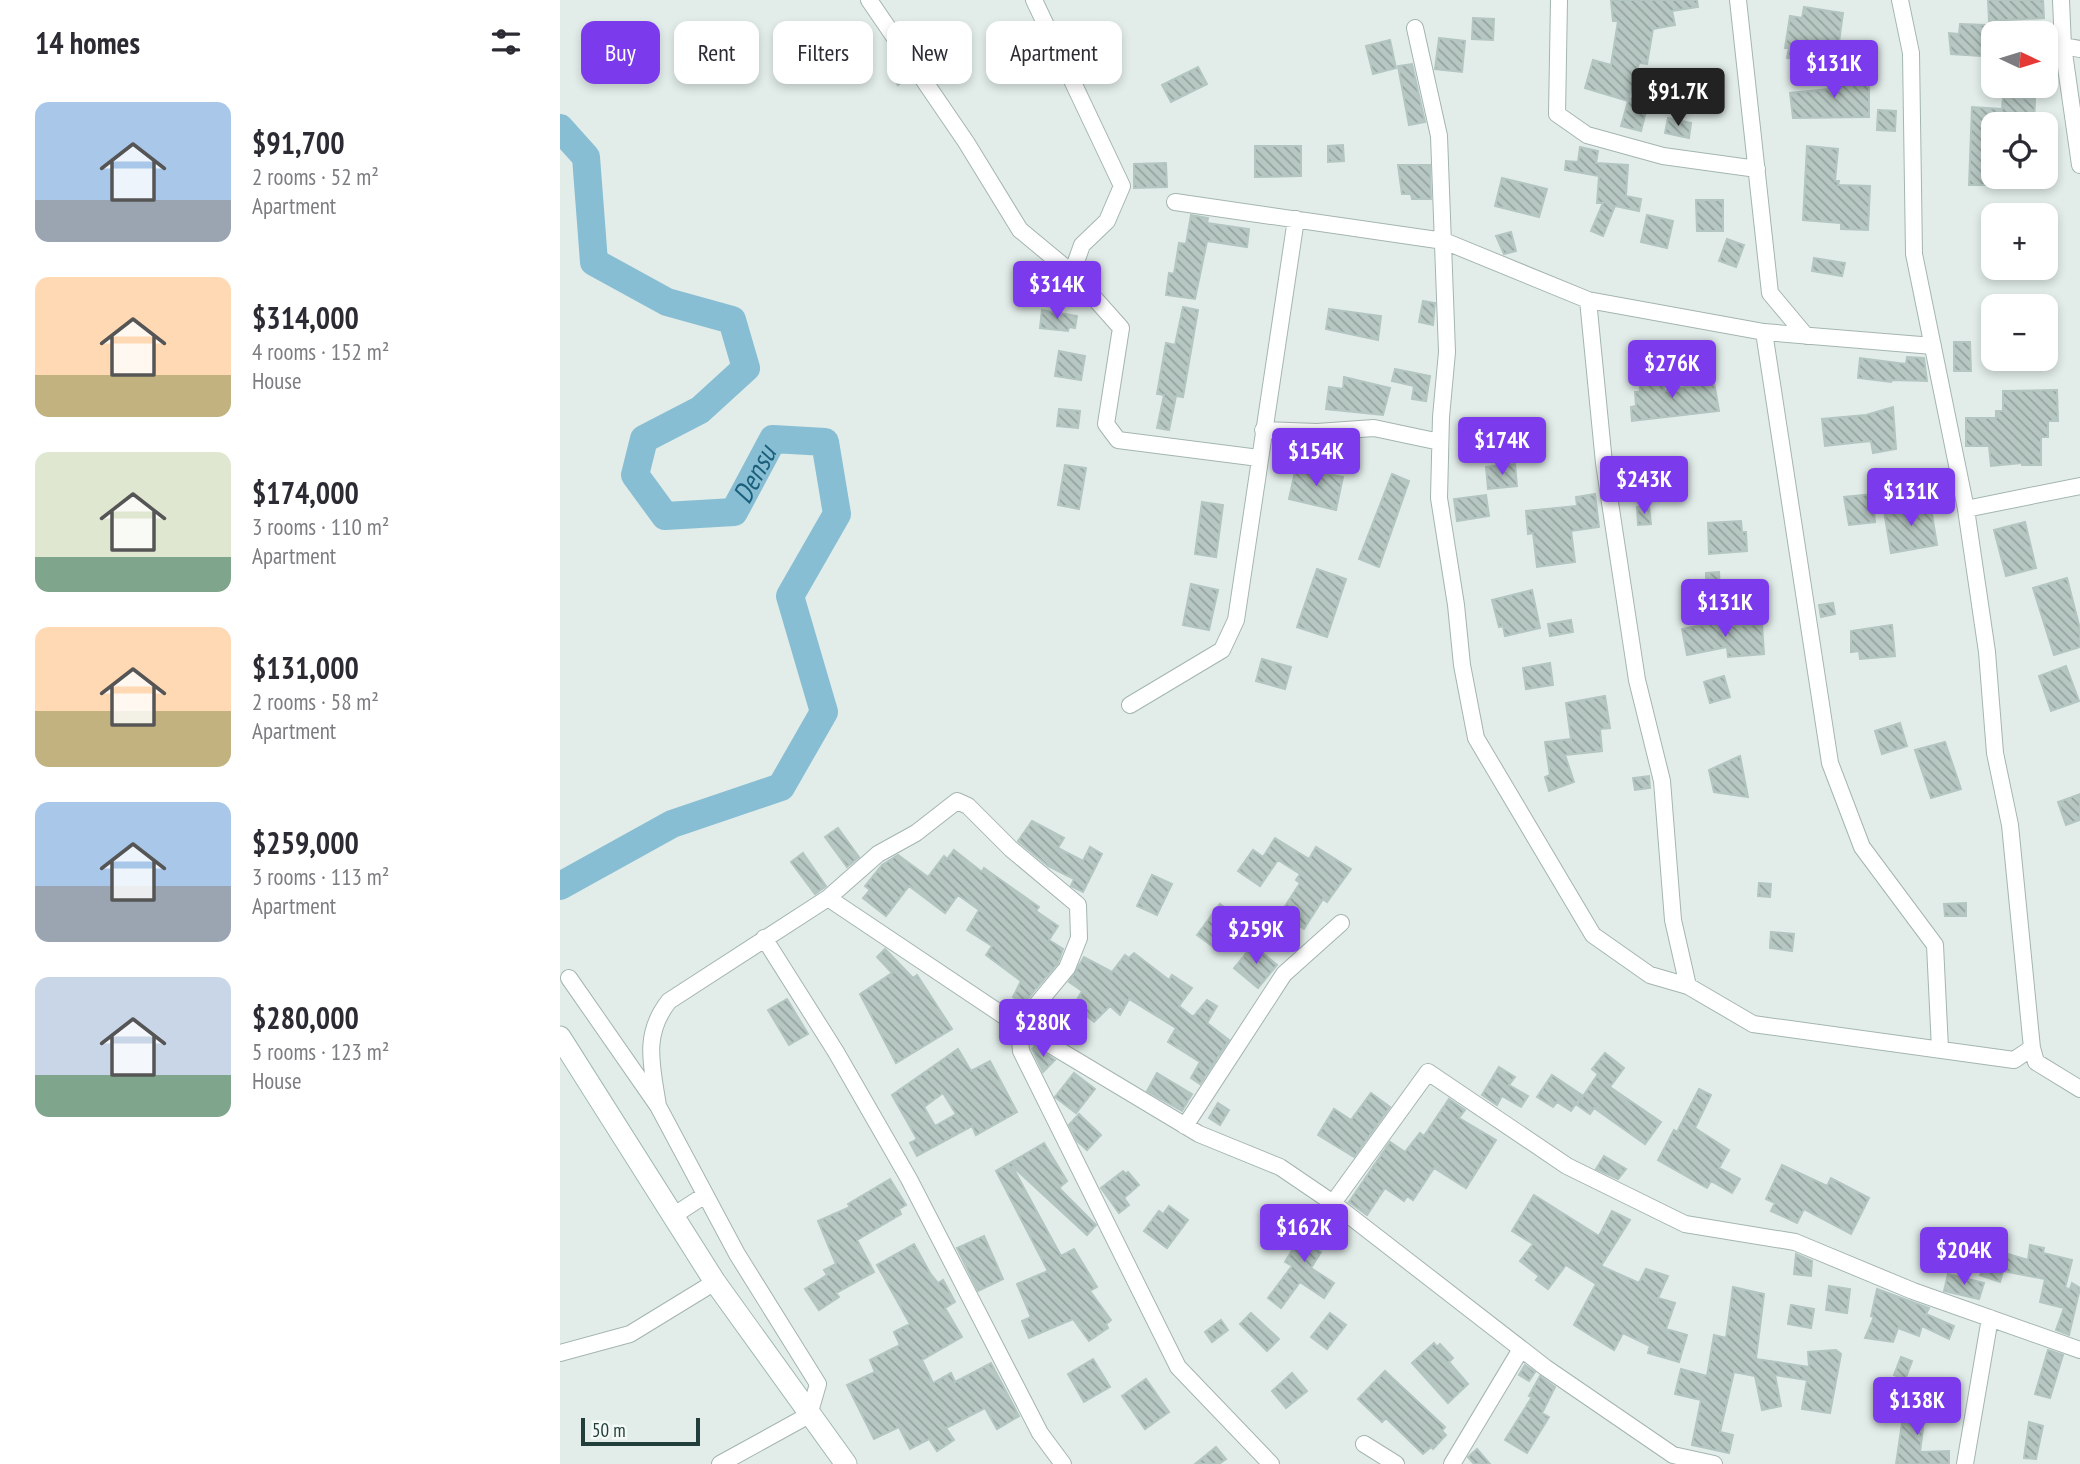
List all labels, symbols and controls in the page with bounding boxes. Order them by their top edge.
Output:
chip: Buy [581,21,660,84]
chip: Rent [674,21,759,84]
chip: Filters [773,21,873,84]
chip: New [887,21,972,84]
chip: Apartment [986,21,1122,84]
north arrow [1981,21,2058,98]
map controls [1981,21,2058,371]
text: 14 homes [35,23,140,62]
icon: filters [487,23,525,61]
pin: $131K [1785,41,1883,100]
text: $131K [1806,48,1862,77]
pin: $91.7K [1621,68,1735,128]
text: $91.7K [1648,76,1708,105]
button: locate [1981,112,2058,189]
text: $91,700 [252,123,345,162]
icon: home [91,130,175,214]
text: 2 rooms · 52 m² [252,162,379,191]
text: Apartment [252,191,336,220]
button: + [1981,203,2058,280]
pin: $314K [1008,262,1106,321]
text: $314K [1029,269,1085,298]
button: − [1981,294,2058,371]
text: $314,000 [252,298,359,337]
icon: home [91,305,175,389]
text: 4 rooms · 152 m² [252,337,389,366]
pin: $276K [1623,340,1721,400]
text: $276K [1644,348,1700,377]
text: House [252,366,302,395]
pin: $174K [1453,418,1551,477]
text: $174K [1474,425,1530,454]
pin: $154K [1267,428,1365,488]
text: $154K [1288,436,1344,465]
water label: Densu [723,437,785,509]
pin: $243K [1595,456,1693,516]
text: $243K [1616,464,1672,493]
pin: $131K [1862,468,1960,528]
text: $174,000 [252,473,359,512]
text: $131K [1883,476,1939,505]
icon: home [91,480,175,564]
text: 3 rooms · 110 m² [252,512,389,541]
text: Apartment [252,541,336,570]
pin: $131K [1676,580,1774,639]
text: $131K [1697,587,1753,616]
text: $131,000 [252,648,359,687]
icon: home [91,655,175,739]
text: 2 rooms · 58 m² [252,687,379,716]
text: Apartment [252,716,336,745]
text: $259,000 [252,823,359,862]
icon: home [91,830,175,914]
text: 3 rooms · 113 m² [252,862,389,891]
text: Apartment [252,891,336,920]
pin: $259K [1207,906,1305,966]
text: $259K [1228,914,1284,943]
text: $280,000 [252,998,359,1037]
pin: $280K [994,1000,1092,1059]
icon: home [91,1005,175,1089]
text: $280K [1015,1007,1071,1036]
text: 5 rooms · 123 m² [252,1037,389,1066]
text: House [252,1066,302,1095]
pin: $162K [1255,1204,1353,1264]
text: $162K [1276,1212,1332,1241]
pin: $204K [1915,1228,2013,1287]
text: $204K [1936,1235,1992,1264]
pin: $138K [1868,1378,1966,1437]
text: $138K [1889,1385,1945,1414]
scale bar [581,1415,700,1447]
text: 50 m [592,1418,626,1442]

